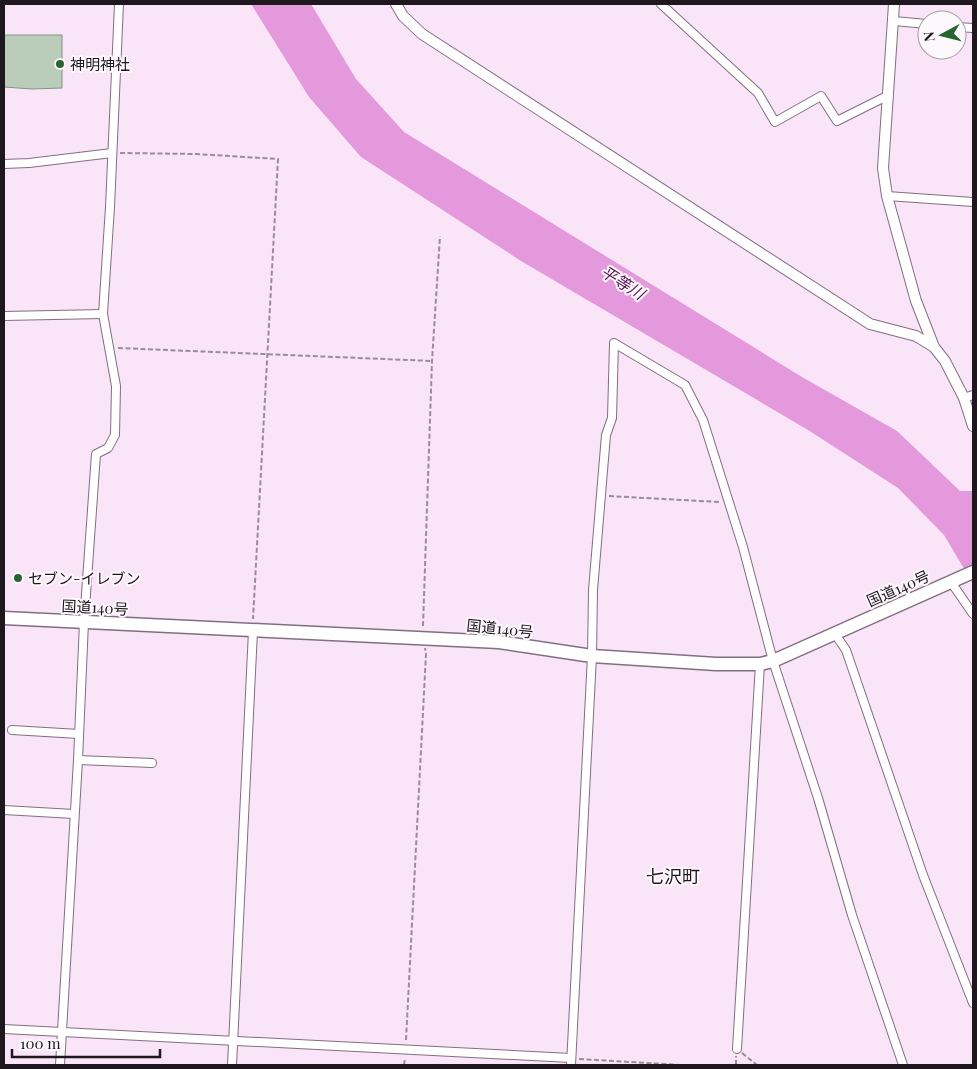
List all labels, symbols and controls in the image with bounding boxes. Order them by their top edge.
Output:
north arrow [917,10,967,60]
text: N [919,30,939,43]
place label: 神明神社 [70,54,130,74]
marker: 神明神社 [54,58,66,70]
water label: 平等川 [597,260,651,305]
street label: 国道140号 [863,565,933,611]
place label: セブン-イレブン [28,568,141,588]
marker: セブン-イレブン [12,572,24,584]
street label: 国道140号 [61,595,129,619]
street label: 国道140号 [466,615,534,641]
district label: 七沢町 [646,864,700,888]
scale bar [12,1026,160,1058]
text: 100 m [20,1033,61,1053]

